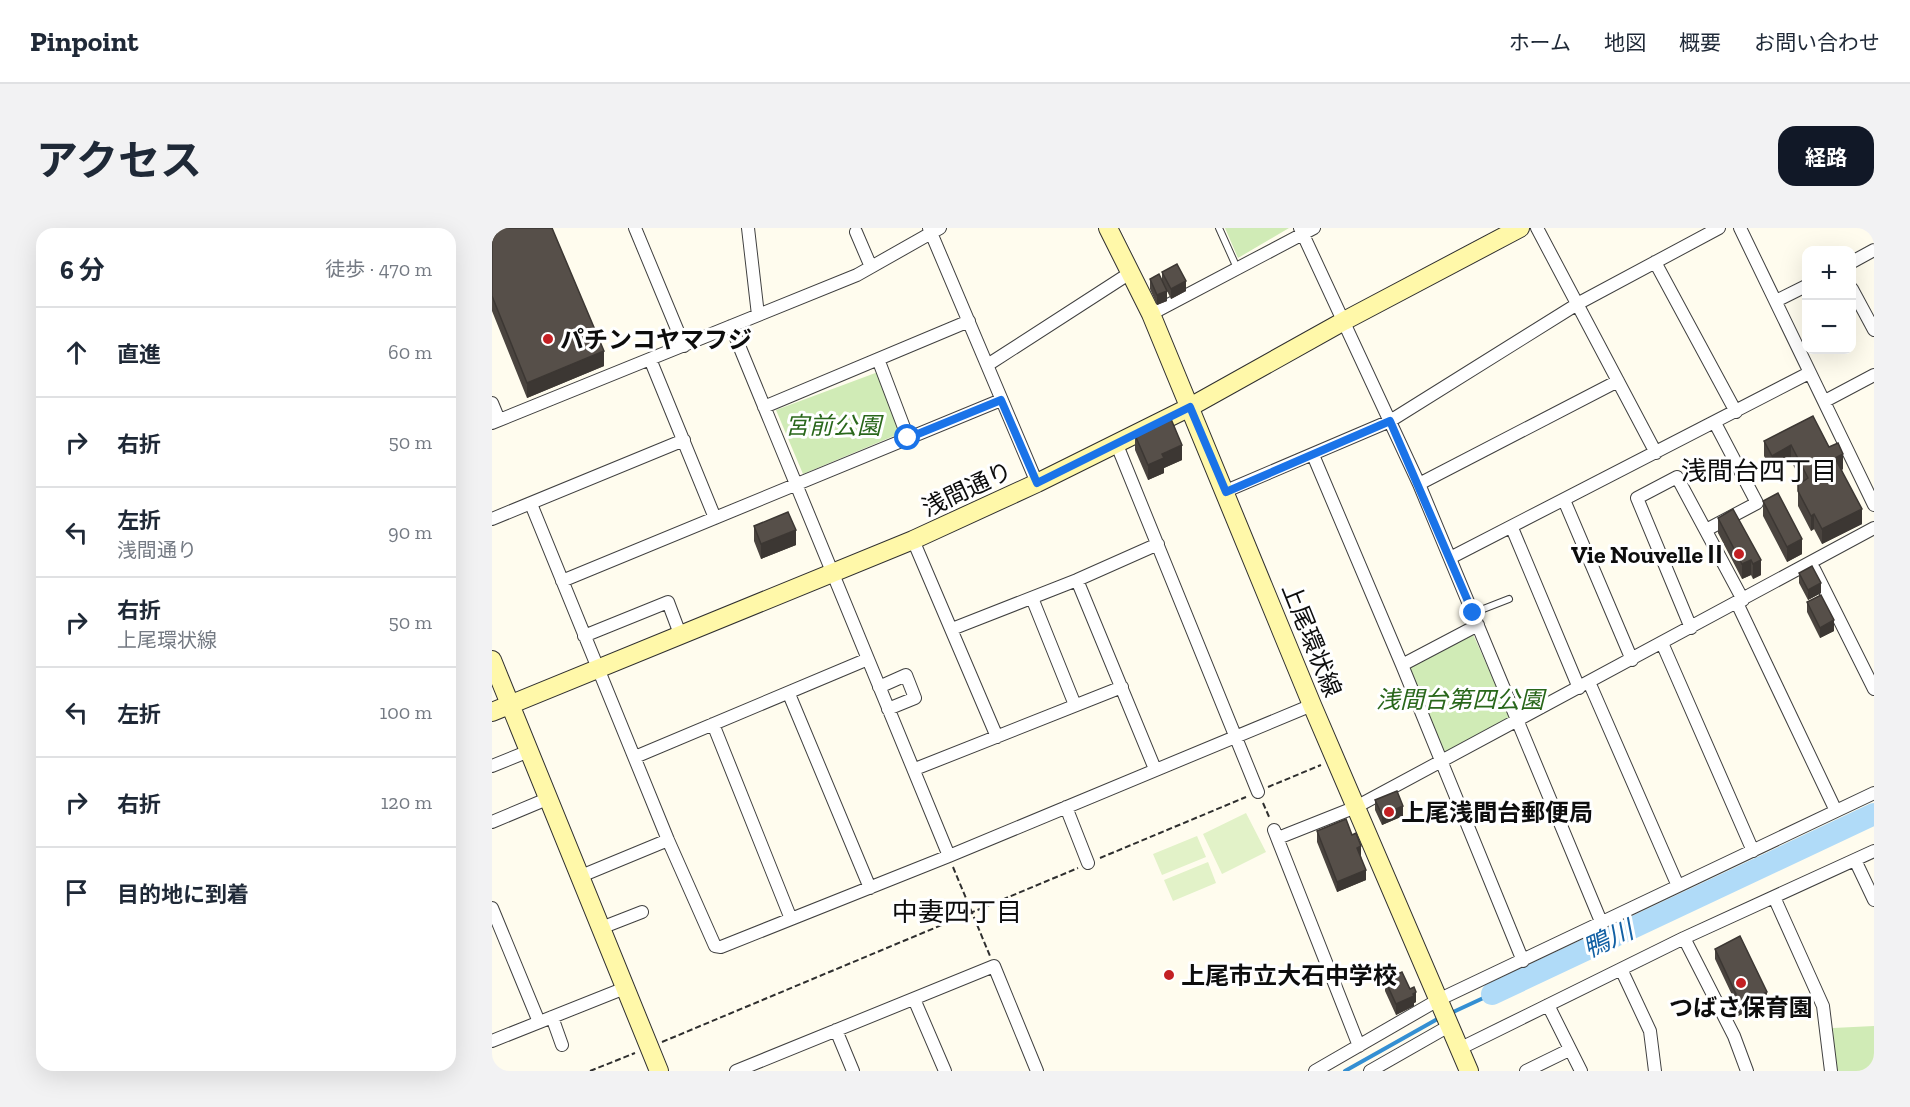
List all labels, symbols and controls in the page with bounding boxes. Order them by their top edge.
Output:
text: Pinpoint [30,25,138,58]
text: ホーム [1509,30,1571,55]
text: 地図 [1604,30,1646,55]
text: 概要 [1679,30,1721,55]
text: お問い合わせ [1754,30,1880,55]
button: 経路 [1778,126,1874,186]
text: アクセス [36,135,202,186]
map controls [1802,246,1856,354]
button: + [1802,246,1856,300]
text: 6 分 [60,254,105,286]
text: 徒歩 · 470 m [325,257,432,281]
button: − [1802,300,1856,354]
place label: パチンコヤマフジ [560,325,752,354]
marker: パチンコヤマフジ [541,332,555,346]
icon: ahead [60,336,93,369]
text: 60 m [388,340,432,364]
text: 直進 [117,341,161,368]
park label: 宮前公園 [785,411,884,440]
route start [894,424,920,450]
icon: right [60,426,93,459]
text: 50 m [388,430,432,454]
text: 右折 [117,431,161,458]
district label: 浅間台四丁目 [1681,455,1837,487]
street label: 浅間通り [917,456,1017,522]
text: 左折 [117,507,161,534]
icon: left [60,516,93,549]
text: 90 m [388,520,432,544]
text: 浅間通り [117,538,197,562]
place label: Vie NouvelleⅡ [1571,540,1727,569]
marker: Vie NouvelleⅡ [1732,547,1746,561]
street label: 上尾環状線 [1276,579,1348,701]
text: 右折 [117,597,161,624]
route end [1459,599,1485,625]
icon: right [60,606,93,639]
text: 50 m [388,610,432,634]
text: 上尾環状線 [117,628,217,652]
park label: 浅間台第四公園 [1376,685,1547,714]
icon: left [60,696,93,729]
text: 100 m [379,700,432,724]
text: 左折 [117,701,161,728]
icon: right [60,786,93,819]
text: 120 m [381,790,432,814]
text: 右折 [117,791,161,818]
place label: 上尾浅間台郵便局 [1401,798,1593,827]
marker: 上尾浅間台郵便局 [1382,805,1396,819]
icon: arrive [60,876,93,909]
text: 目的地に到着 [117,881,249,908]
district label: 中妻四丁目 [892,896,1022,928]
water label: 鴨川 [1578,912,1641,964]
place label: 上尾市立大石中学校 [1181,961,1397,990]
marker: 上尾市立大石中学校 [1162,968,1176,982]
marker: つばさ保育園 [1734,976,1748,990]
place label: つばさ保育園 [1669,993,1813,1022]

